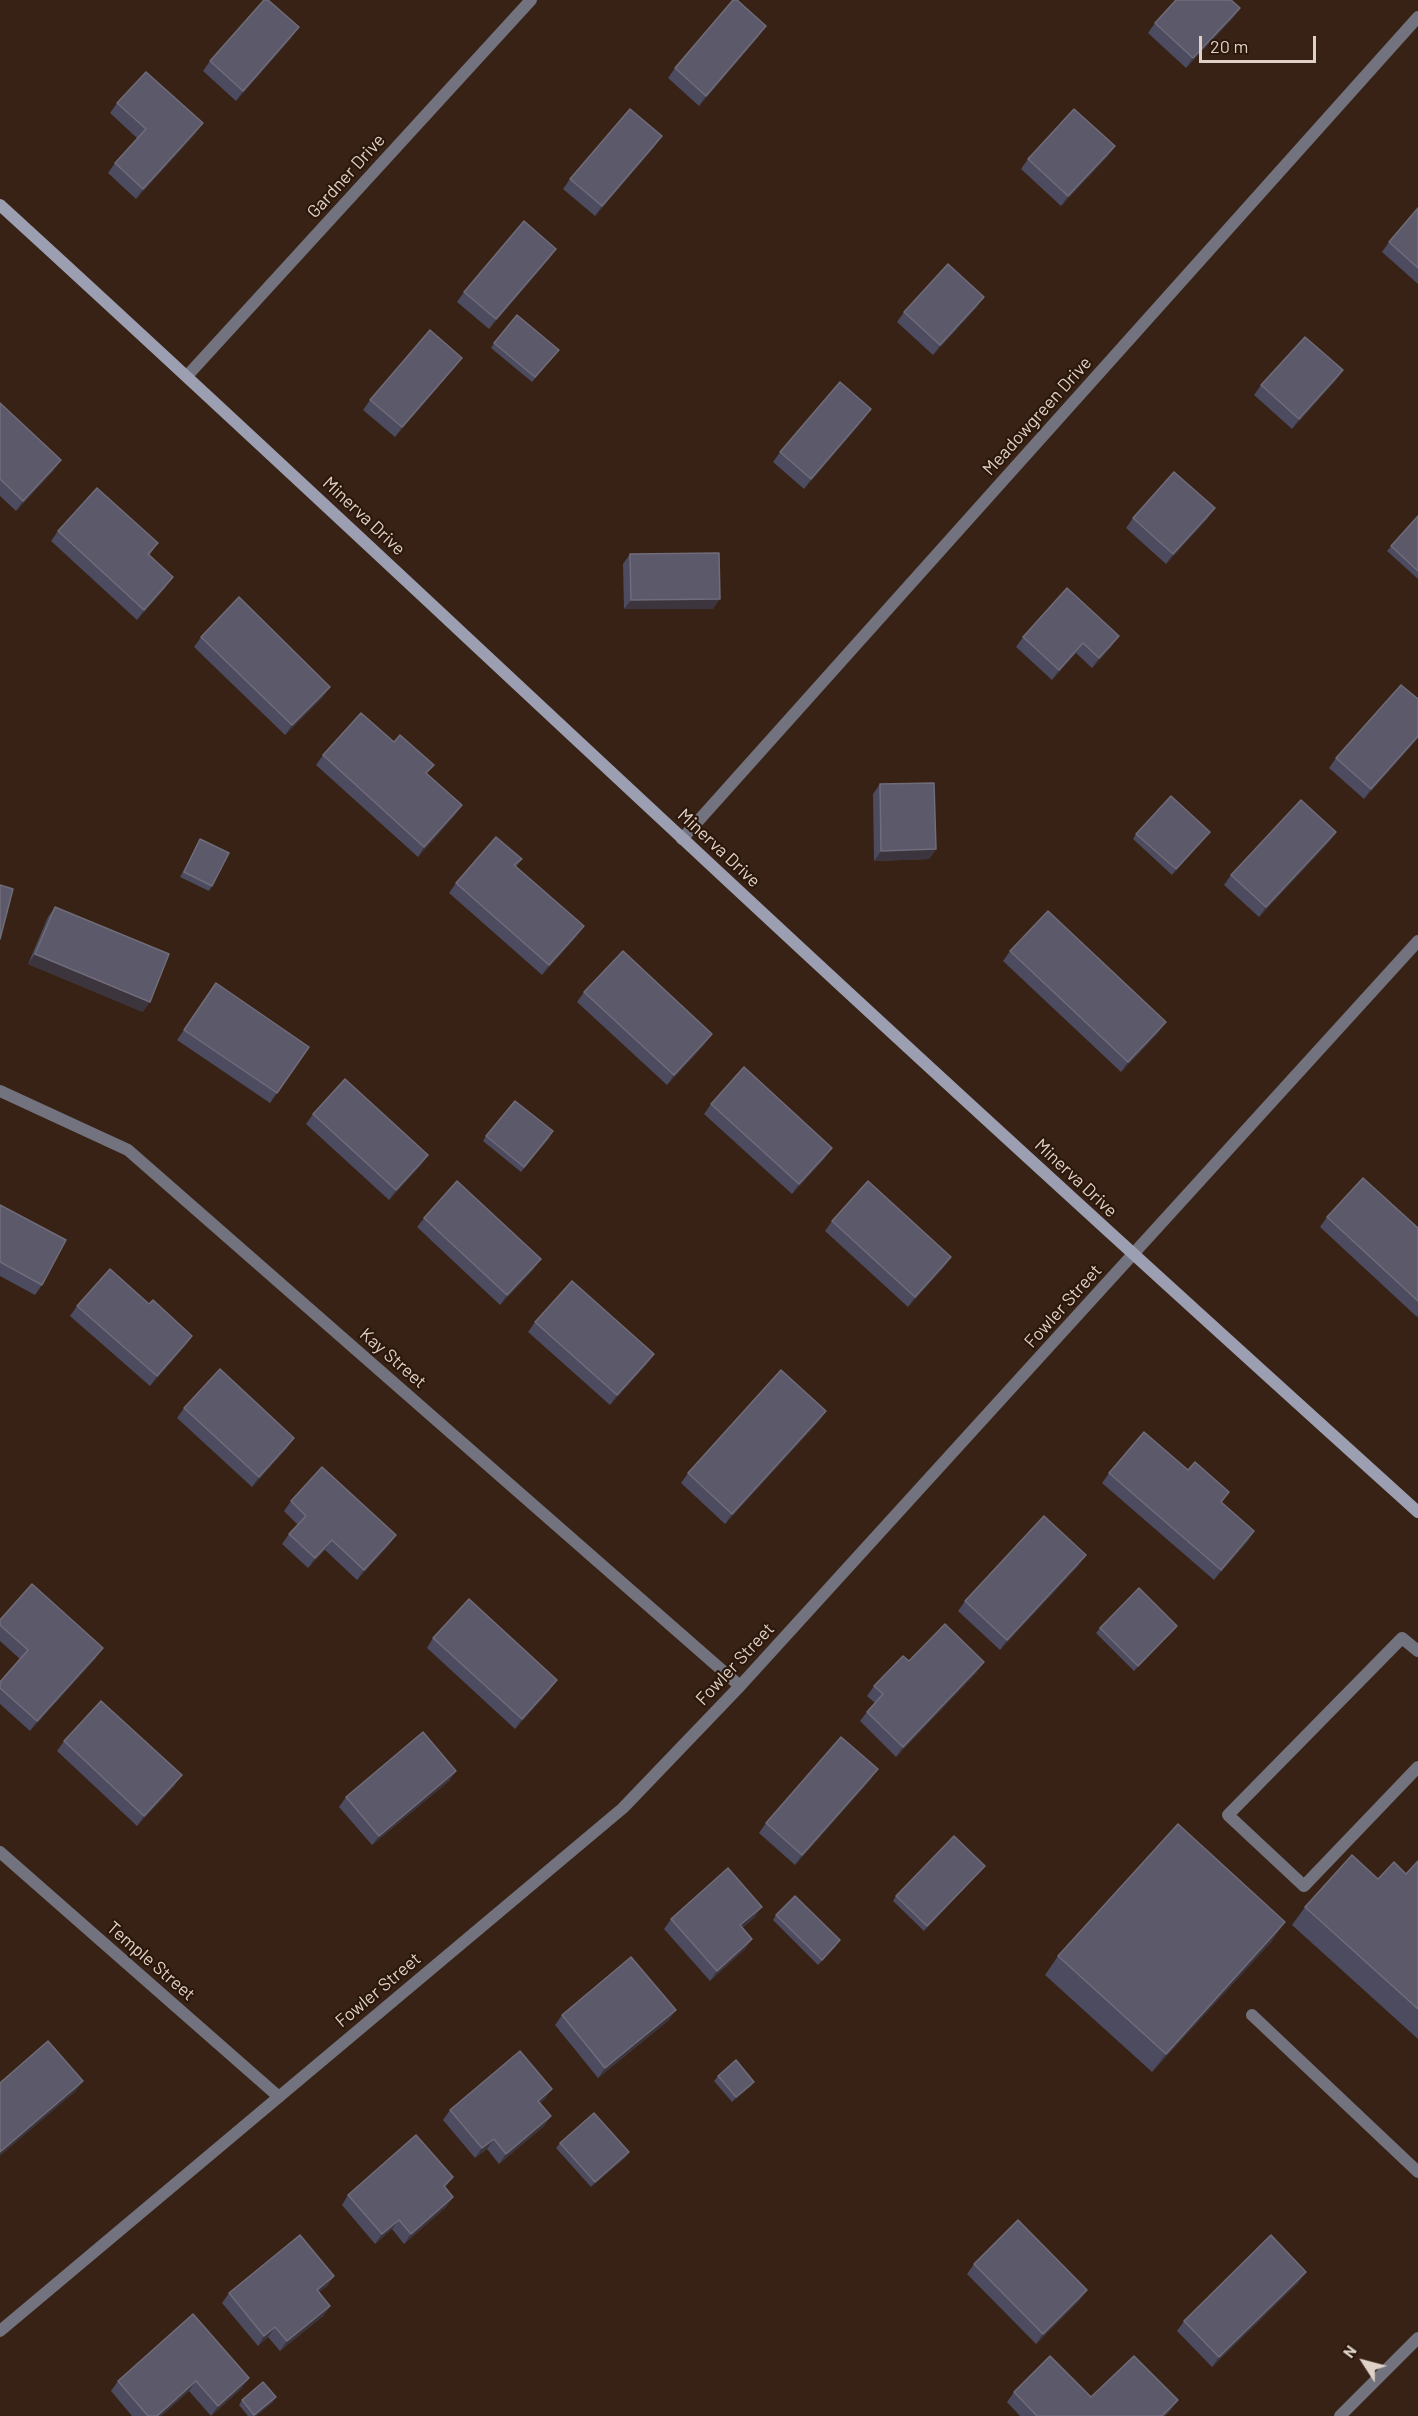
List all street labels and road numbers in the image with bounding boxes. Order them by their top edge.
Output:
street label: Gardner Drive [303,129,389,223]
street label: Meadowgreen Drive [978,352,1096,480]
street label: Minerva Drive [318,472,410,560]
street label: Minerva Drive [673,804,765,892]
street label: Minerva Drive [1030,1134,1122,1222]
street label: Fowler Street [1020,1260,1106,1352]
street label: Kay Street [355,1323,431,1393]
street label: Fowler Street [691,1618,779,1710]
street label: Temple Street [102,1917,200,2005]
street label: Fowler Street [331,1948,425,2032]

